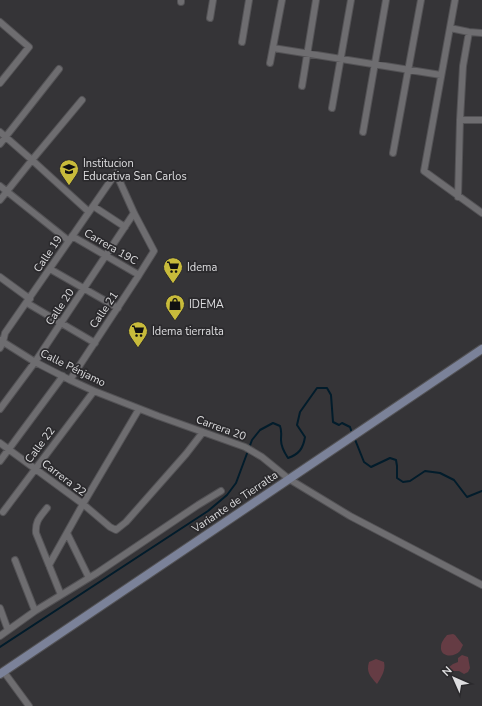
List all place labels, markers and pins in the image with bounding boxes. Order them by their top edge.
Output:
place label: Institucion Educativa San Carlos [83,156,187,184]
school or university icon: Institucion Educativa San Carlos [58,158,80,186]
supermarket icon: Idema [162,256,184,284]
place label: Idema [187,260,217,275]
shop icon: IDEMA [164,293,186,321]
place label: IDEMA [189,297,224,312]
supermarket icon: Idema tierralta [127,320,149,348]
place label: Idema tierralta [152,324,224,339]

